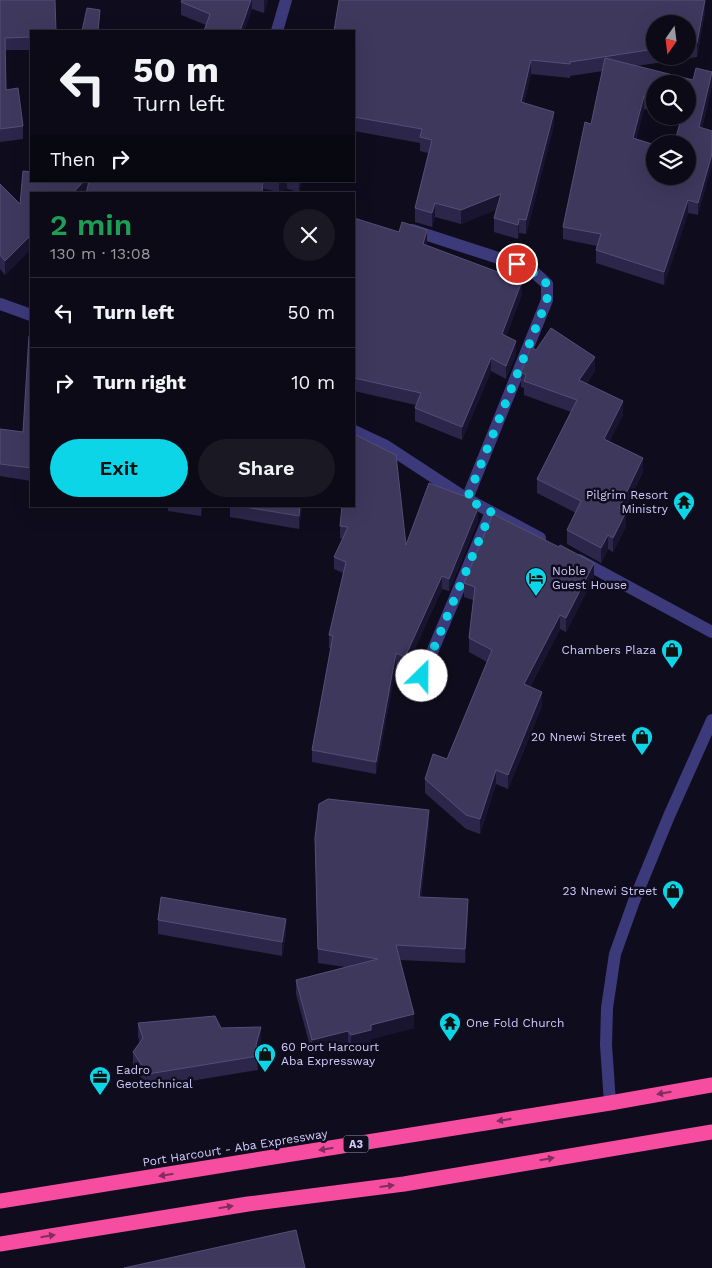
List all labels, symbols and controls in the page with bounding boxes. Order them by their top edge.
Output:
north arrow [646,15,696,65]
map controls [646,15,696,185]
text: 50 m [133,49,219,91]
icon: left [50,50,115,115]
button: search [646,75,696,125]
text: Turn left [133,91,225,116]
button: layers [646,135,696,185]
icon: right [106,145,134,173]
text: Then [50,148,96,171]
text: 2 min [50,207,132,242]
button: close [283,209,335,261]
pin [496,243,538,285]
text: 130 m · 13:08 [50,244,151,263]
icon: arrive [503,250,531,278]
icon: left [50,299,78,327]
text: Turn left [93,301,174,324]
text: 50 m [288,301,335,324]
icon: right [50,369,78,397]
text: Turn right [93,371,186,394]
text: 10 m [291,371,335,394]
button: Exit [50,439,188,497]
button: Share [198,439,335,497]
place label: Pilgrim Resort Ministry [586,488,669,516]
temple icon: Pilgrim Resort Ministry [672,490,696,521]
place label: Noble Guest House [552,564,627,592]
hotel icon: Noble Guest House [524,566,548,597]
shop icon: Chambers Plaza [660,638,684,669]
place label: Chambers Plaza [562,643,656,657]
position arrow [395,649,447,701]
shop icon: 20 Nnewi Street [630,725,654,756]
place label: 20 Nnewi Street [531,730,626,744]
shop icon: 23 Nnewi Street [661,879,685,910]
place label: 23 Nnewi Street [563,884,657,898]
temple icon: One Fold Church [438,1011,462,1042]
place label: One Fold Church [466,1016,564,1030]
place label: 60 Port Harcourt Aba Expressway [281,1040,379,1068]
shop icon: 60 Port Harcourt Aba Expressway [253,1042,277,1073]
place label: Eadro Geotechnical [116,1063,193,1091]
office icon: Eadro Geotechnical [88,1065,112,1096]
one-way arrow [656,1090,672,1098]
one-way arrow [495,1116,511,1124]
street label: Port Harcourt - Aba Expressway [142,1126,329,1170]
road number: A3 [344,1136,368,1152]
one-way arrow [318,1145,334,1153]
one-way arrow [540,1155,556,1163]
one-way arrow [157,1171,173,1179]
one-way arrow [379,1182,395,1190]
one-way arrow [218,1203,234,1211]
one-way arrow [40,1232,56,1240]

